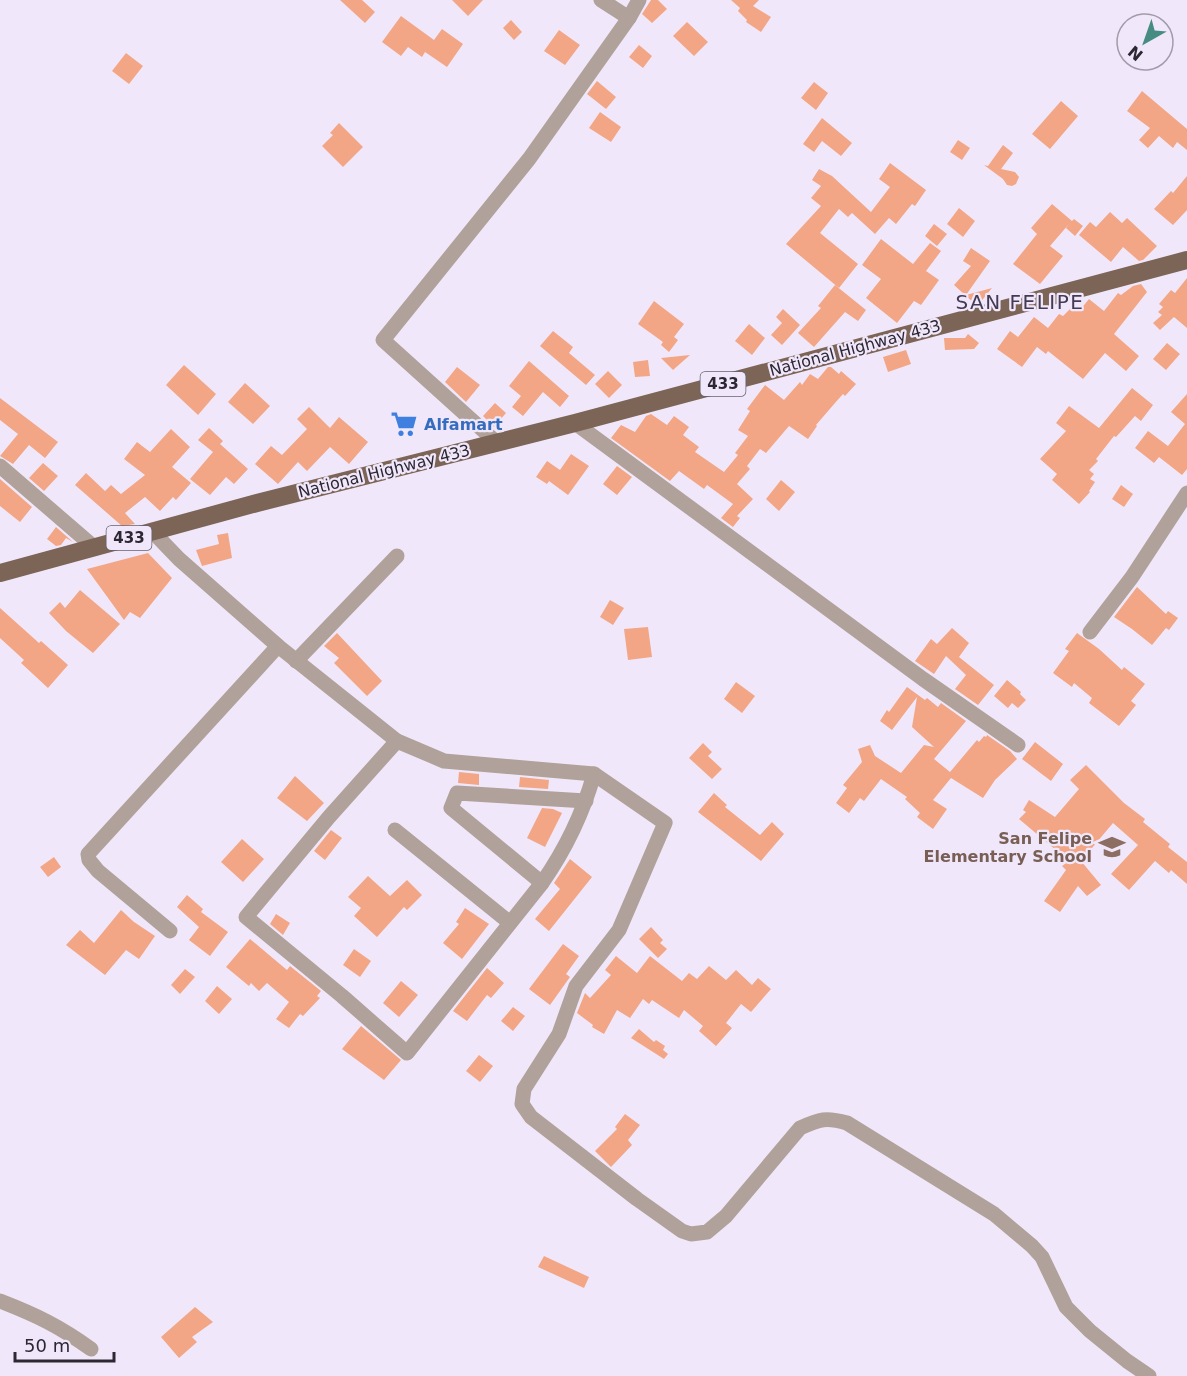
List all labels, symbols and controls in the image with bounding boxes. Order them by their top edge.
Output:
north arrow [1115,12,1175,72]
text: N [1124,42,1147,65]
district label: SAN FELIPE [956,290,1084,314]
street label: National Highway 433 [767,316,943,380]
road number: 433 [700,372,746,396]
supermarket icon: Alfamart [389,409,419,439]
place label: Alfamart [424,415,503,434]
street label: National Highway 433 [296,440,472,502]
road number: 433 [106,526,152,550]
place label: San Felipe Elementary School [924,829,1092,866]
school or university icon: San Felipe Elementary School [1097,832,1127,862]
scale bar [15,1325,114,1363]
text: 50 m [24,1335,70,1356]

